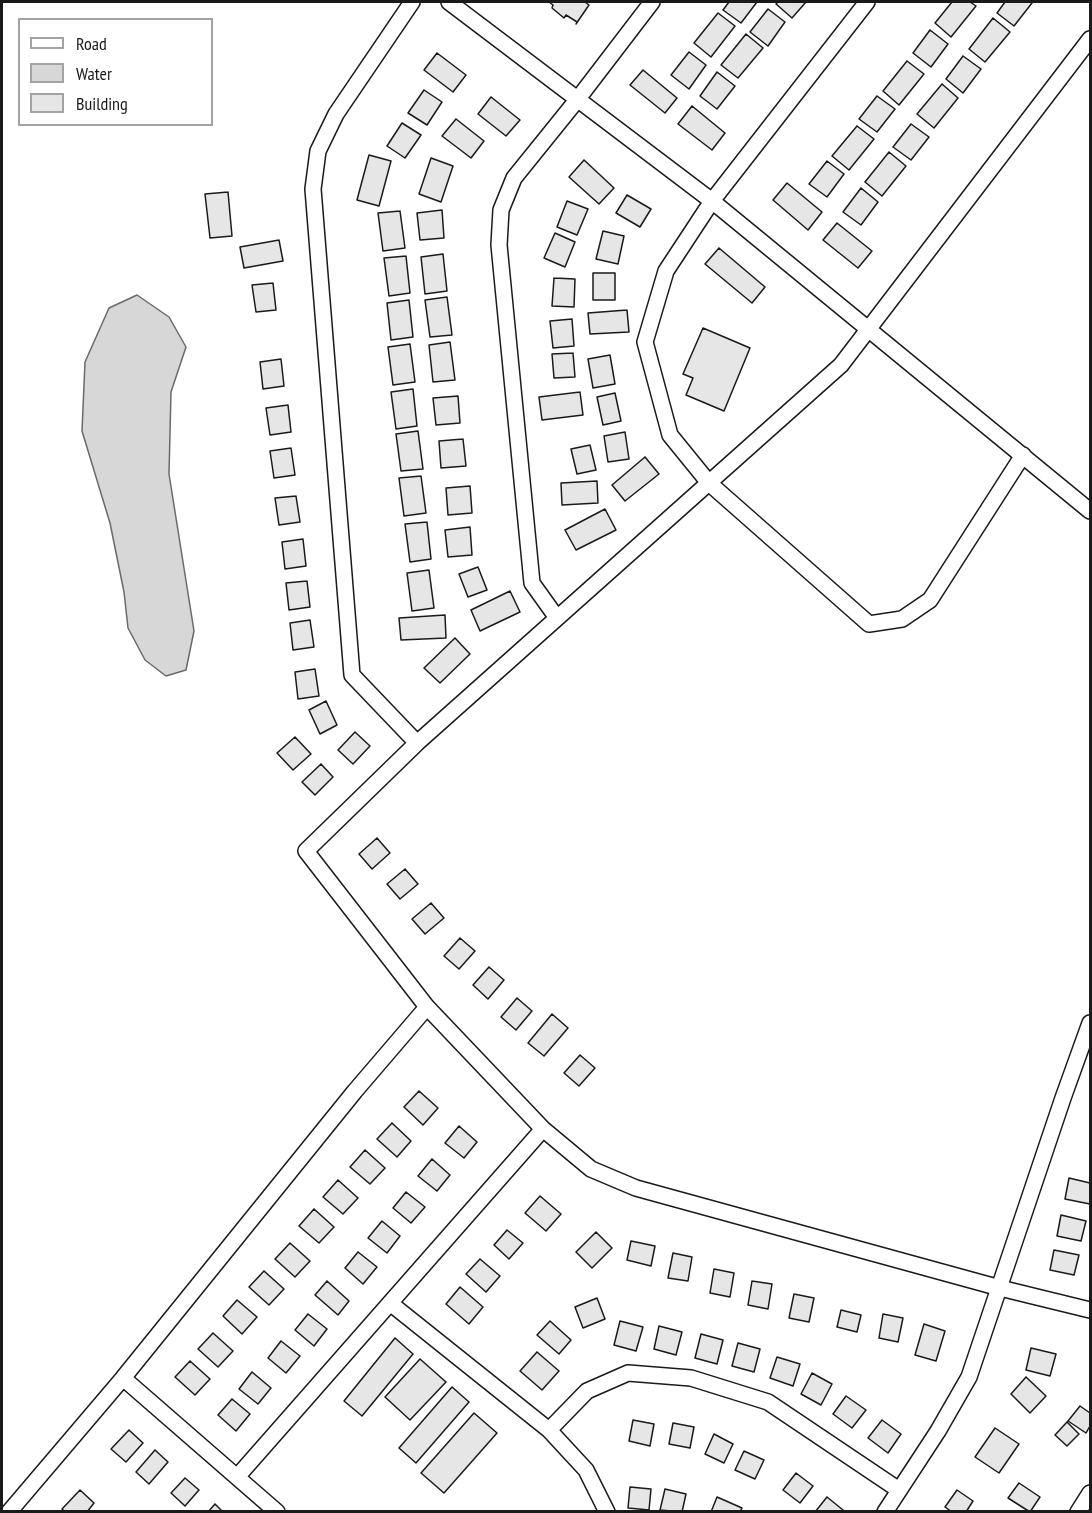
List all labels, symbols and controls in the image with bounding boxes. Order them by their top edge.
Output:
legend [18,18,213,126]
text: Road [76,32,107,55]
text: Water [76,62,112,85]
text: Building [76,92,128,115]

